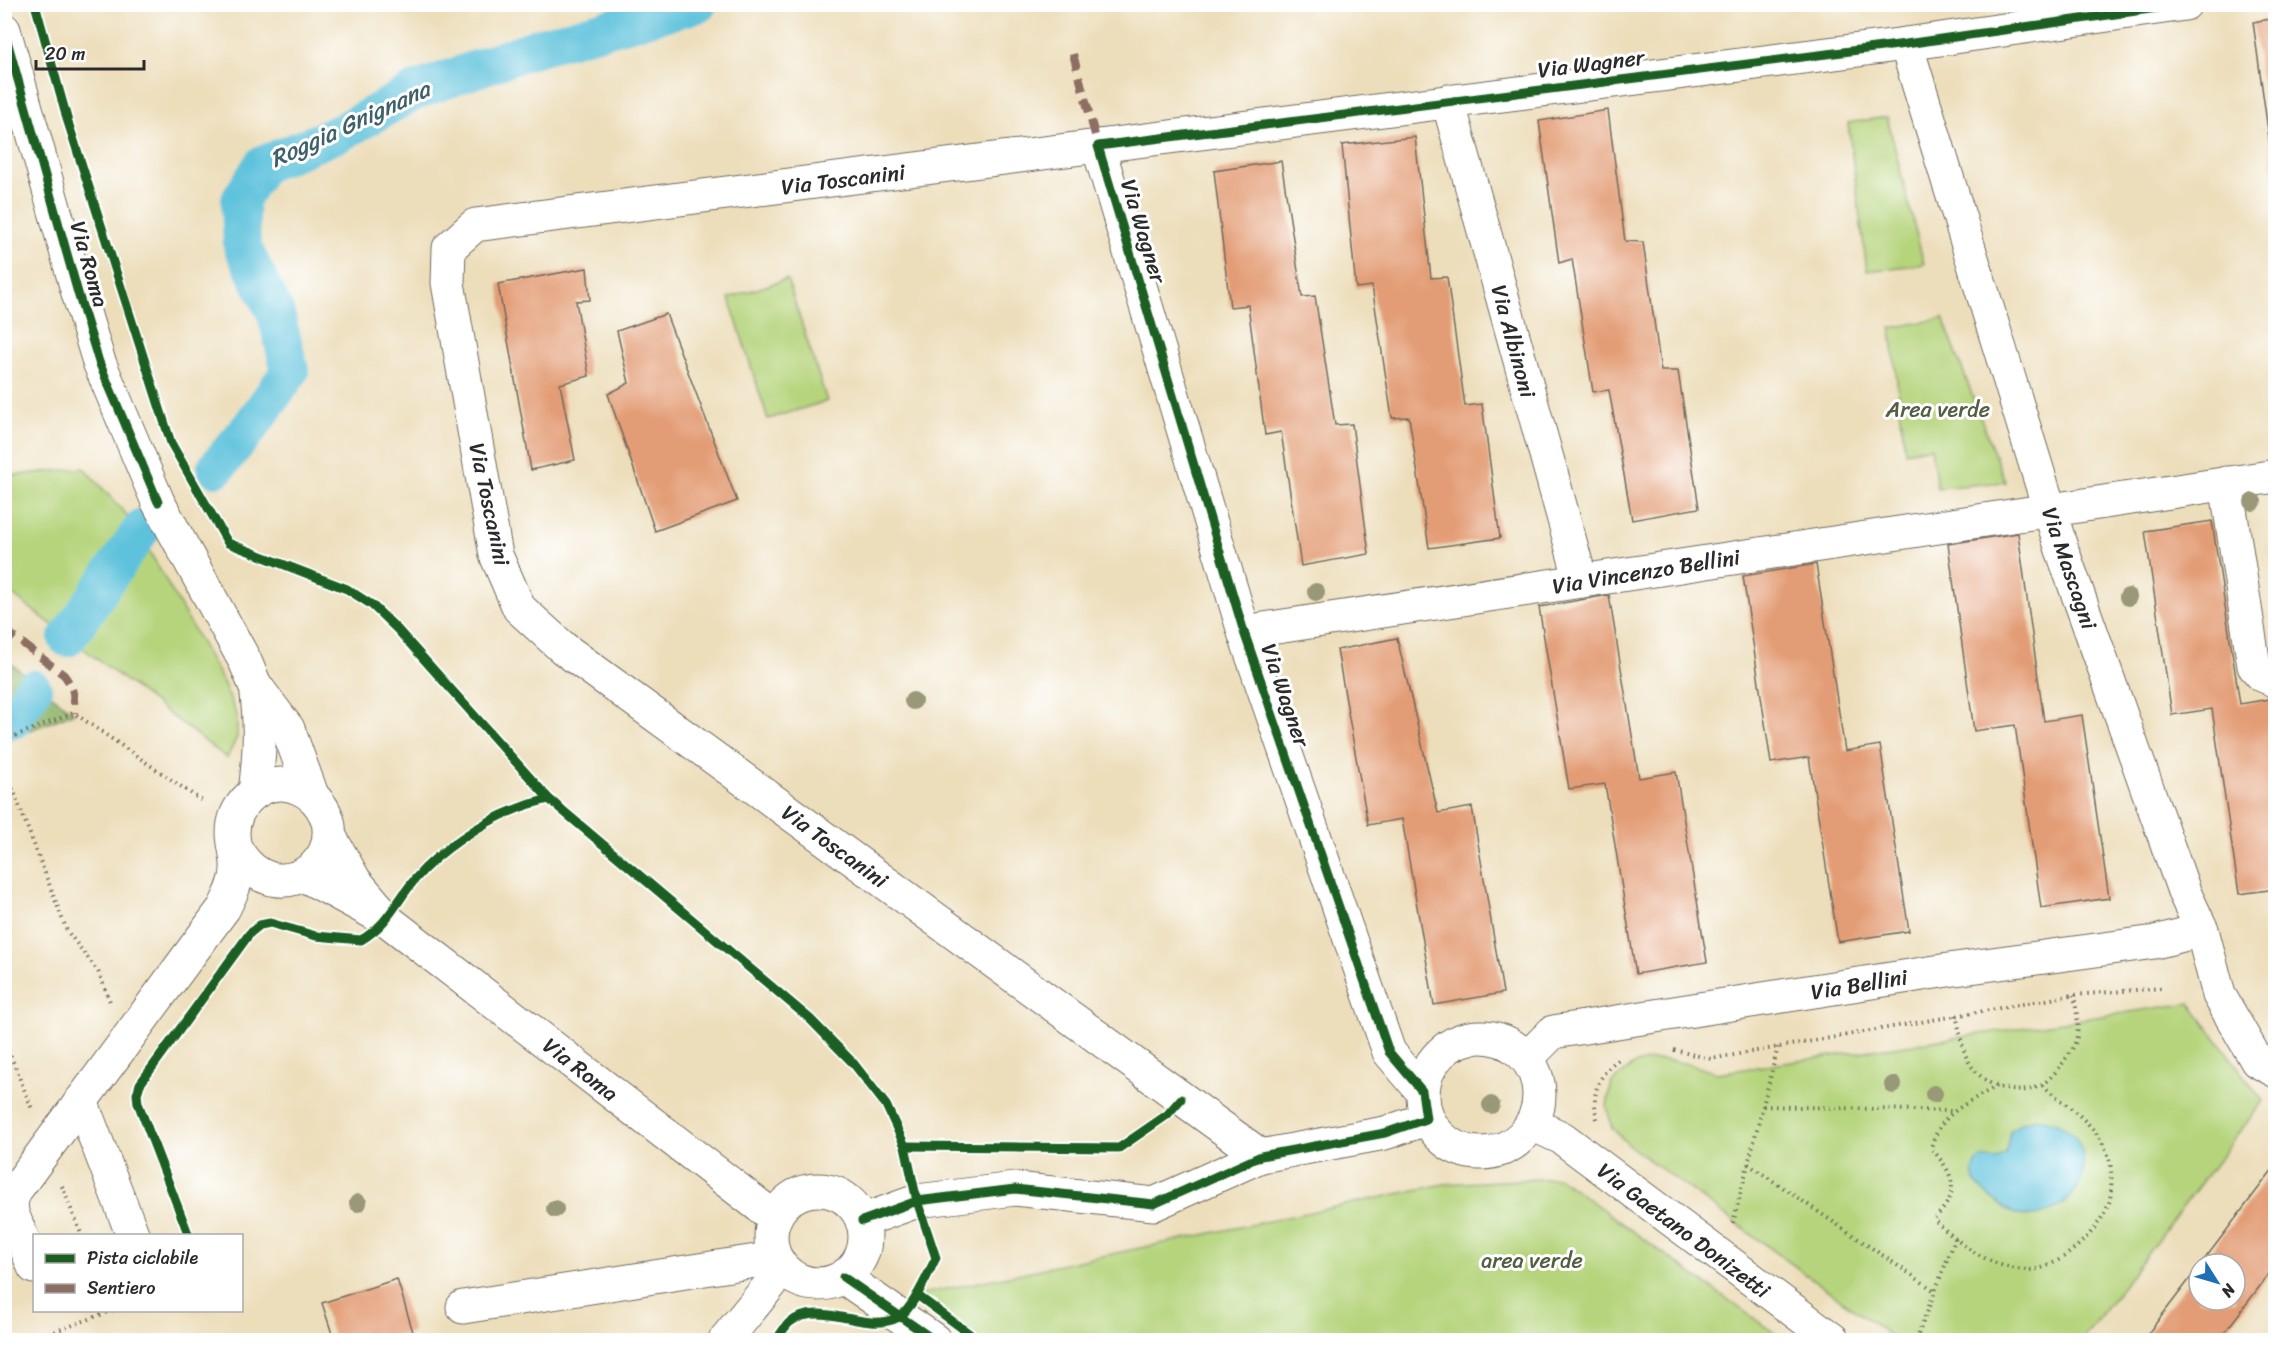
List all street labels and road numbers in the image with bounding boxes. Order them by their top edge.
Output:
street label: Via Wagner [1535,37,1648,89]
street label: Via Toscanini [779,152,908,206]
street label: Via Wagner [1109,174,1178,289]
street label: Via Roma [59,216,120,312]
street label: Via Albinoni [1480,280,1548,403]
street label: Via Toscanini [457,439,522,570]
street label: Via Mascagni [2030,502,2109,635]
street label: Via Vincenzo Bellini [1549,537,1744,606]
street label: Via Wagner [1250,638,1322,753]
street label: Via Toscanini [773,794,897,899]
street label: Via Bellini [1808,957,1911,1011]
street label: Via Roma [534,1027,627,1112]
street label: Via Gaetano Donizetti [1589,1152,1780,1309]

